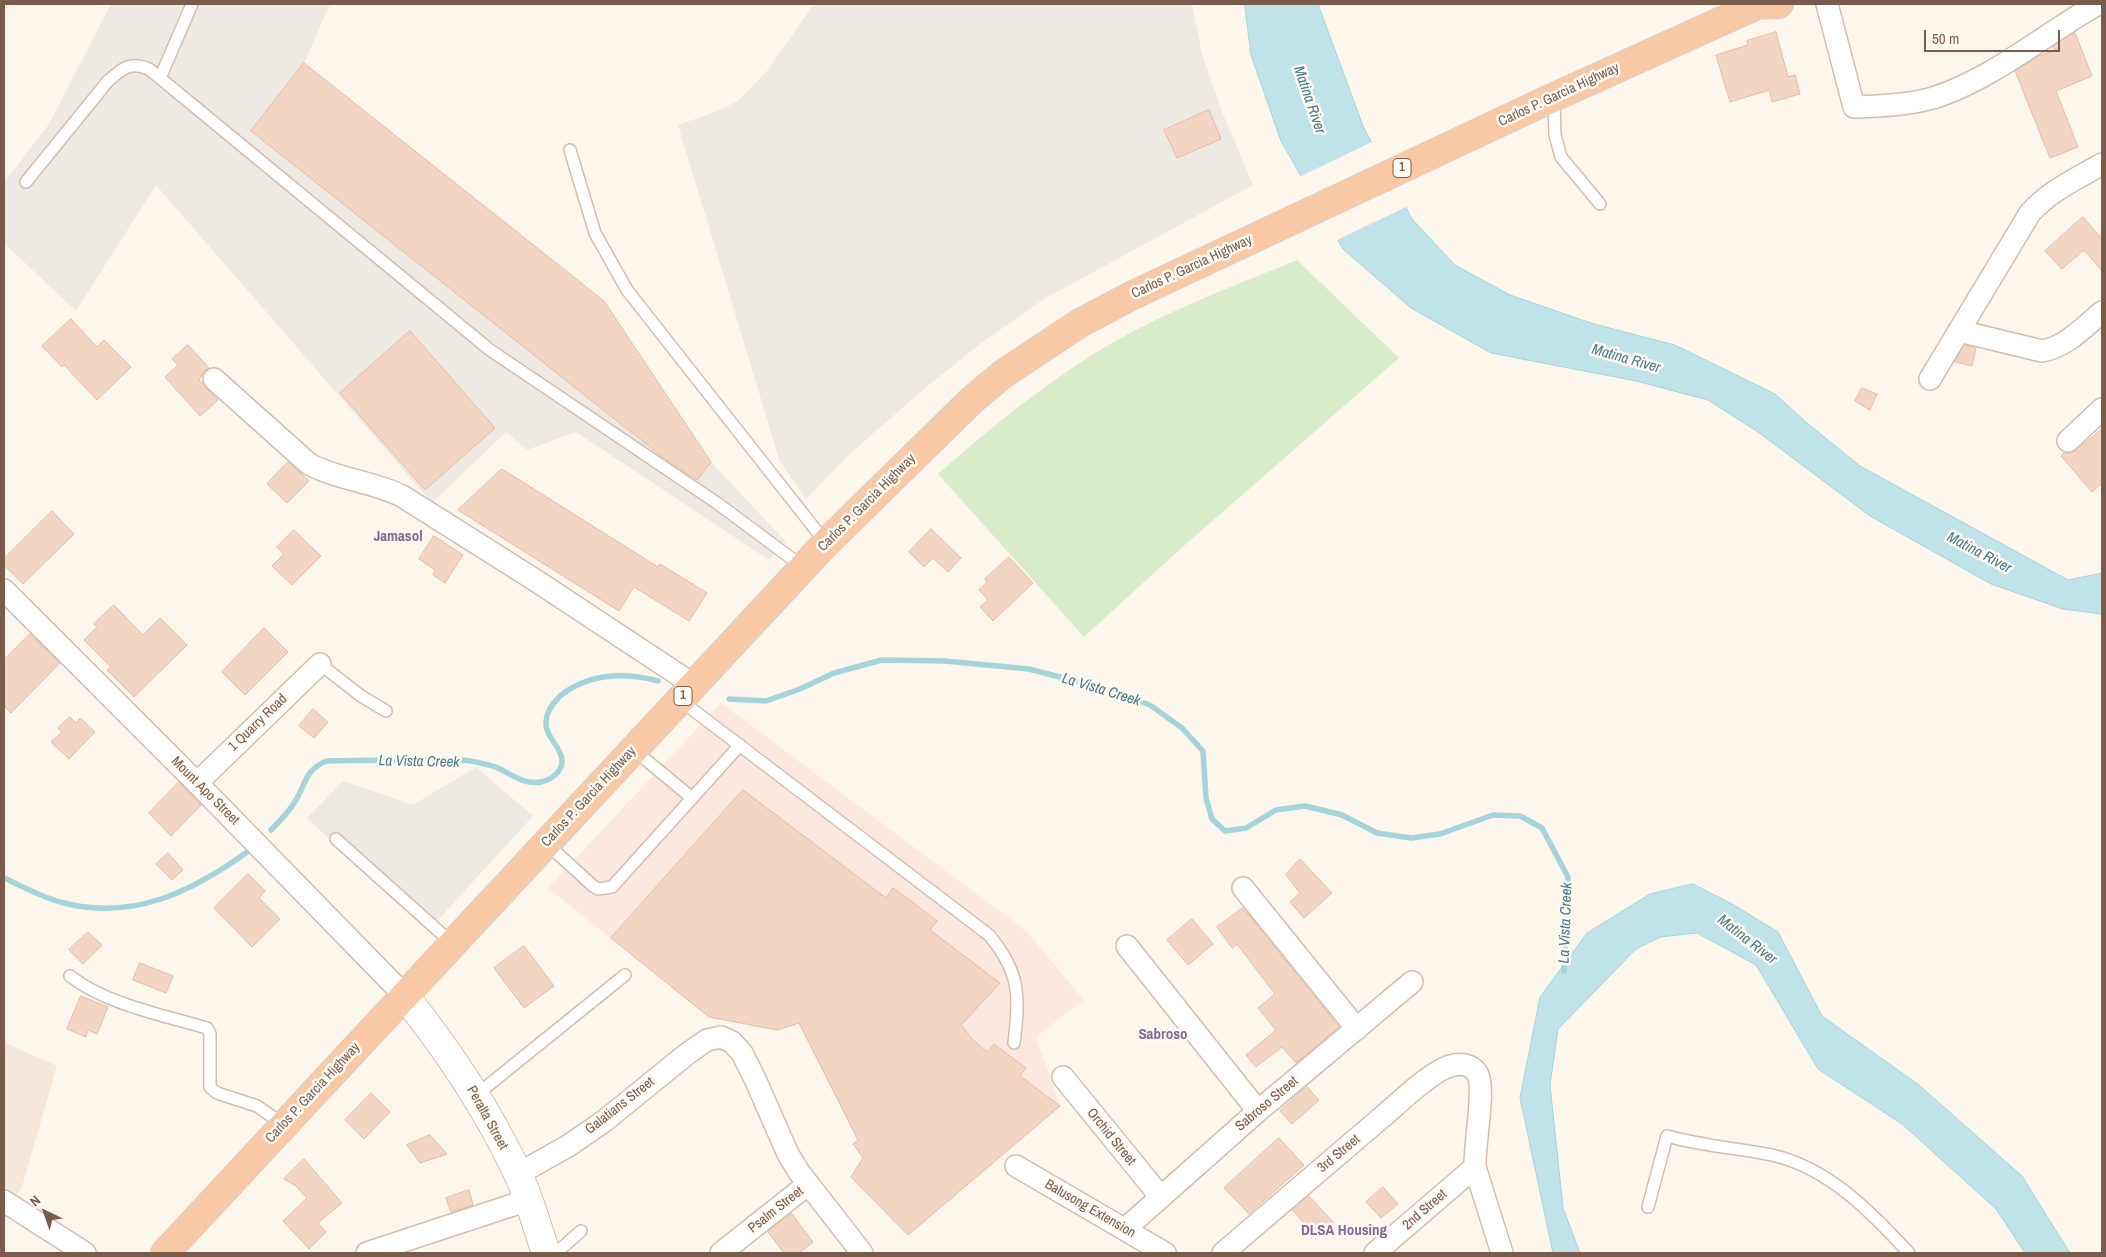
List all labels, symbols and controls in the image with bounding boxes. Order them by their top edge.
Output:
scale bar [1926,20,2062,52]
text: 50 m [1932,28,1959,49]
street label: Carlos P. Garcia Highway [1496,60,1622,130]
water label: Matina River [1289,64,1329,136]
road number: 1 [1393,158,1411,178]
street label: Carlos P. Garcia Highway [1129,232,1255,302]
water label: Matina River [1590,341,1662,377]
street label: Carlos P. Garcia Highway [815,451,919,555]
district label: Jamasol [373,528,423,546]
water label: Matina River [1944,529,2014,577]
water label: La Vista Creek [1060,670,1142,710]
road number: 1 [674,686,692,706]
street label: 1 Quarry Road [225,691,291,755]
street label: Carlos P. Garcia Highway [538,743,640,851]
water label: La Vista Creek [378,752,460,772]
street label: Mount Apo Street [167,753,243,829]
water label: La Vista Creek [1556,882,1576,964]
water label: Matina River [1714,911,1780,969]
district label: Sabroso [1138,1026,1188,1044]
street label: Carlos P. Garcia Highway [262,1039,364,1147]
street label: Sabroso Street [1232,1073,1302,1135]
street label: Galatians Street [582,1074,658,1138]
street label: Peralta Street [463,1083,511,1153]
street label: Orchid Street [1083,1105,1139,1169]
street label: 3rd Street [1314,1131,1364,1177]
street label: Balusong Extension [1042,1176,1138,1242]
street label: Psalm Street [745,1183,807,1237]
street label: 2nd Street [1399,1186,1451,1234]
north arrow [20,1187,70,1237]
text: N [26,1191,44,1210]
district label: DLSA Housing [1301,1222,1387,1240]

